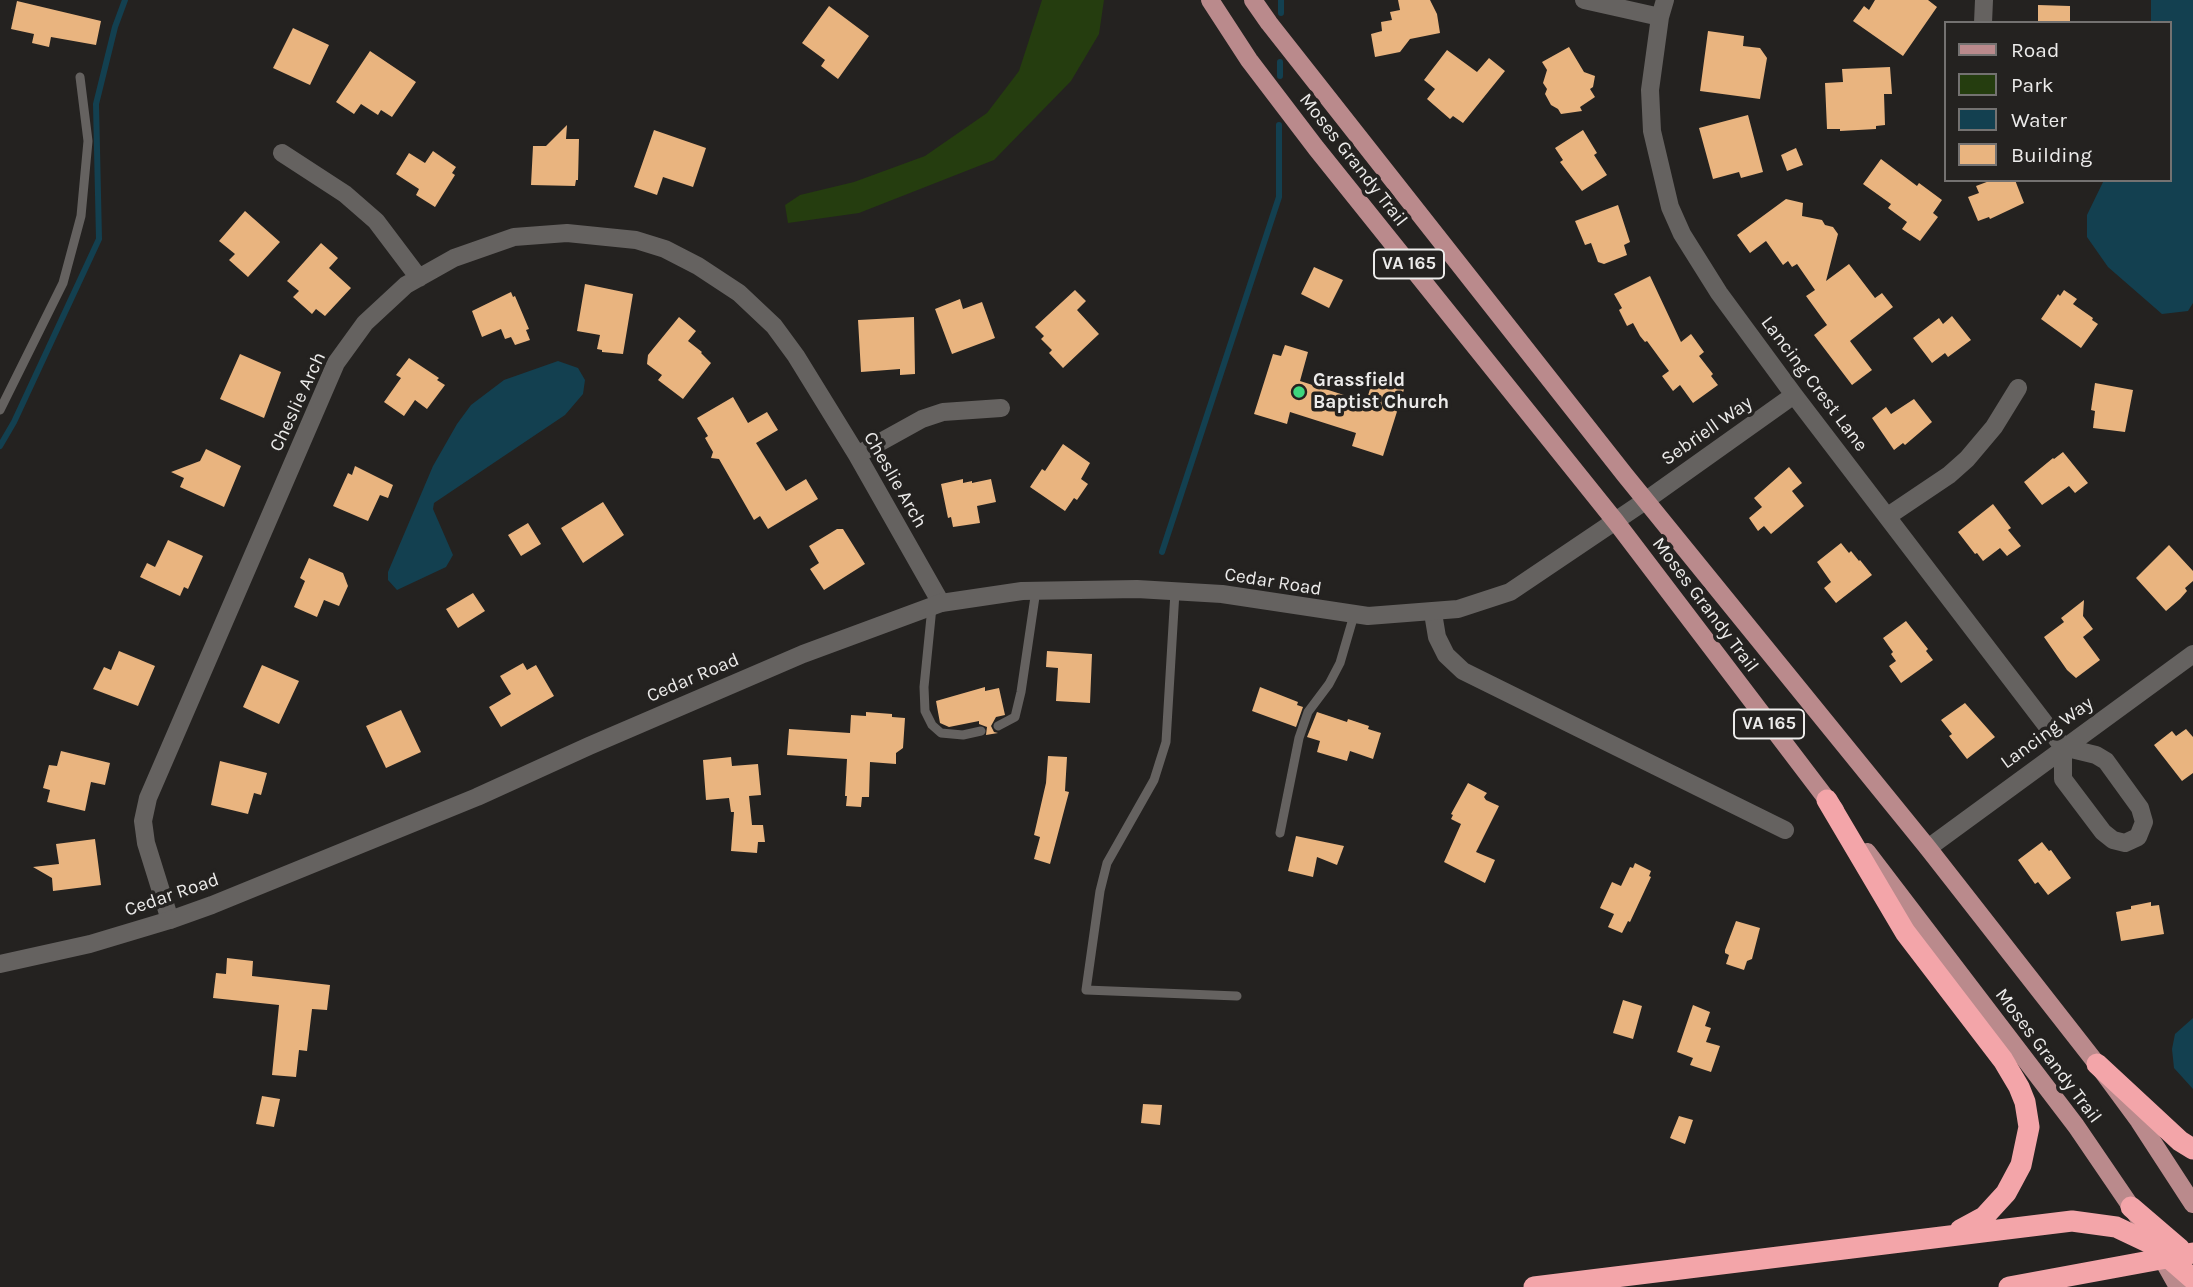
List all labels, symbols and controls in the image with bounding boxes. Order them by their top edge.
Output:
legend [1944,21,2172,182]
text: Road [2011,38,2059,62]
text: Park [2011,73,2054,97]
street label: Moses Grandy Trail [1294,89,1412,231]
text: Water [2011,108,2067,132]
text: Building [2011,143,2092,167]
road number: VA 165 [1374,250,1444,278]
street label: Lancing Crest Lane [1756,312,1872,456]
street label: Cheslie Arch [265,349,331,455]
place label: Grassfield Baptist Church [1313,370,1449,414]
marker: Grassfield Baptist Church [1291,384,1307,400]
street label: Sebriell Way [1657,391,1757,471]
street label: Cheslie Arch [858,428,932,532]
street label: Moses Grandy Trail [1647,533,1763,677]
street label: Cedar Road [1223,563,1323,601]
street label: Cedar Road [643,648,743,708]
street label: Lancing Way [1996,692,2098,774]
road number: VA 165 [1734,710,1804,738]
street label: Cedar Road [122,868,222,922]
street label: Moses Grandy Trail [1990,984,2106,1128]

